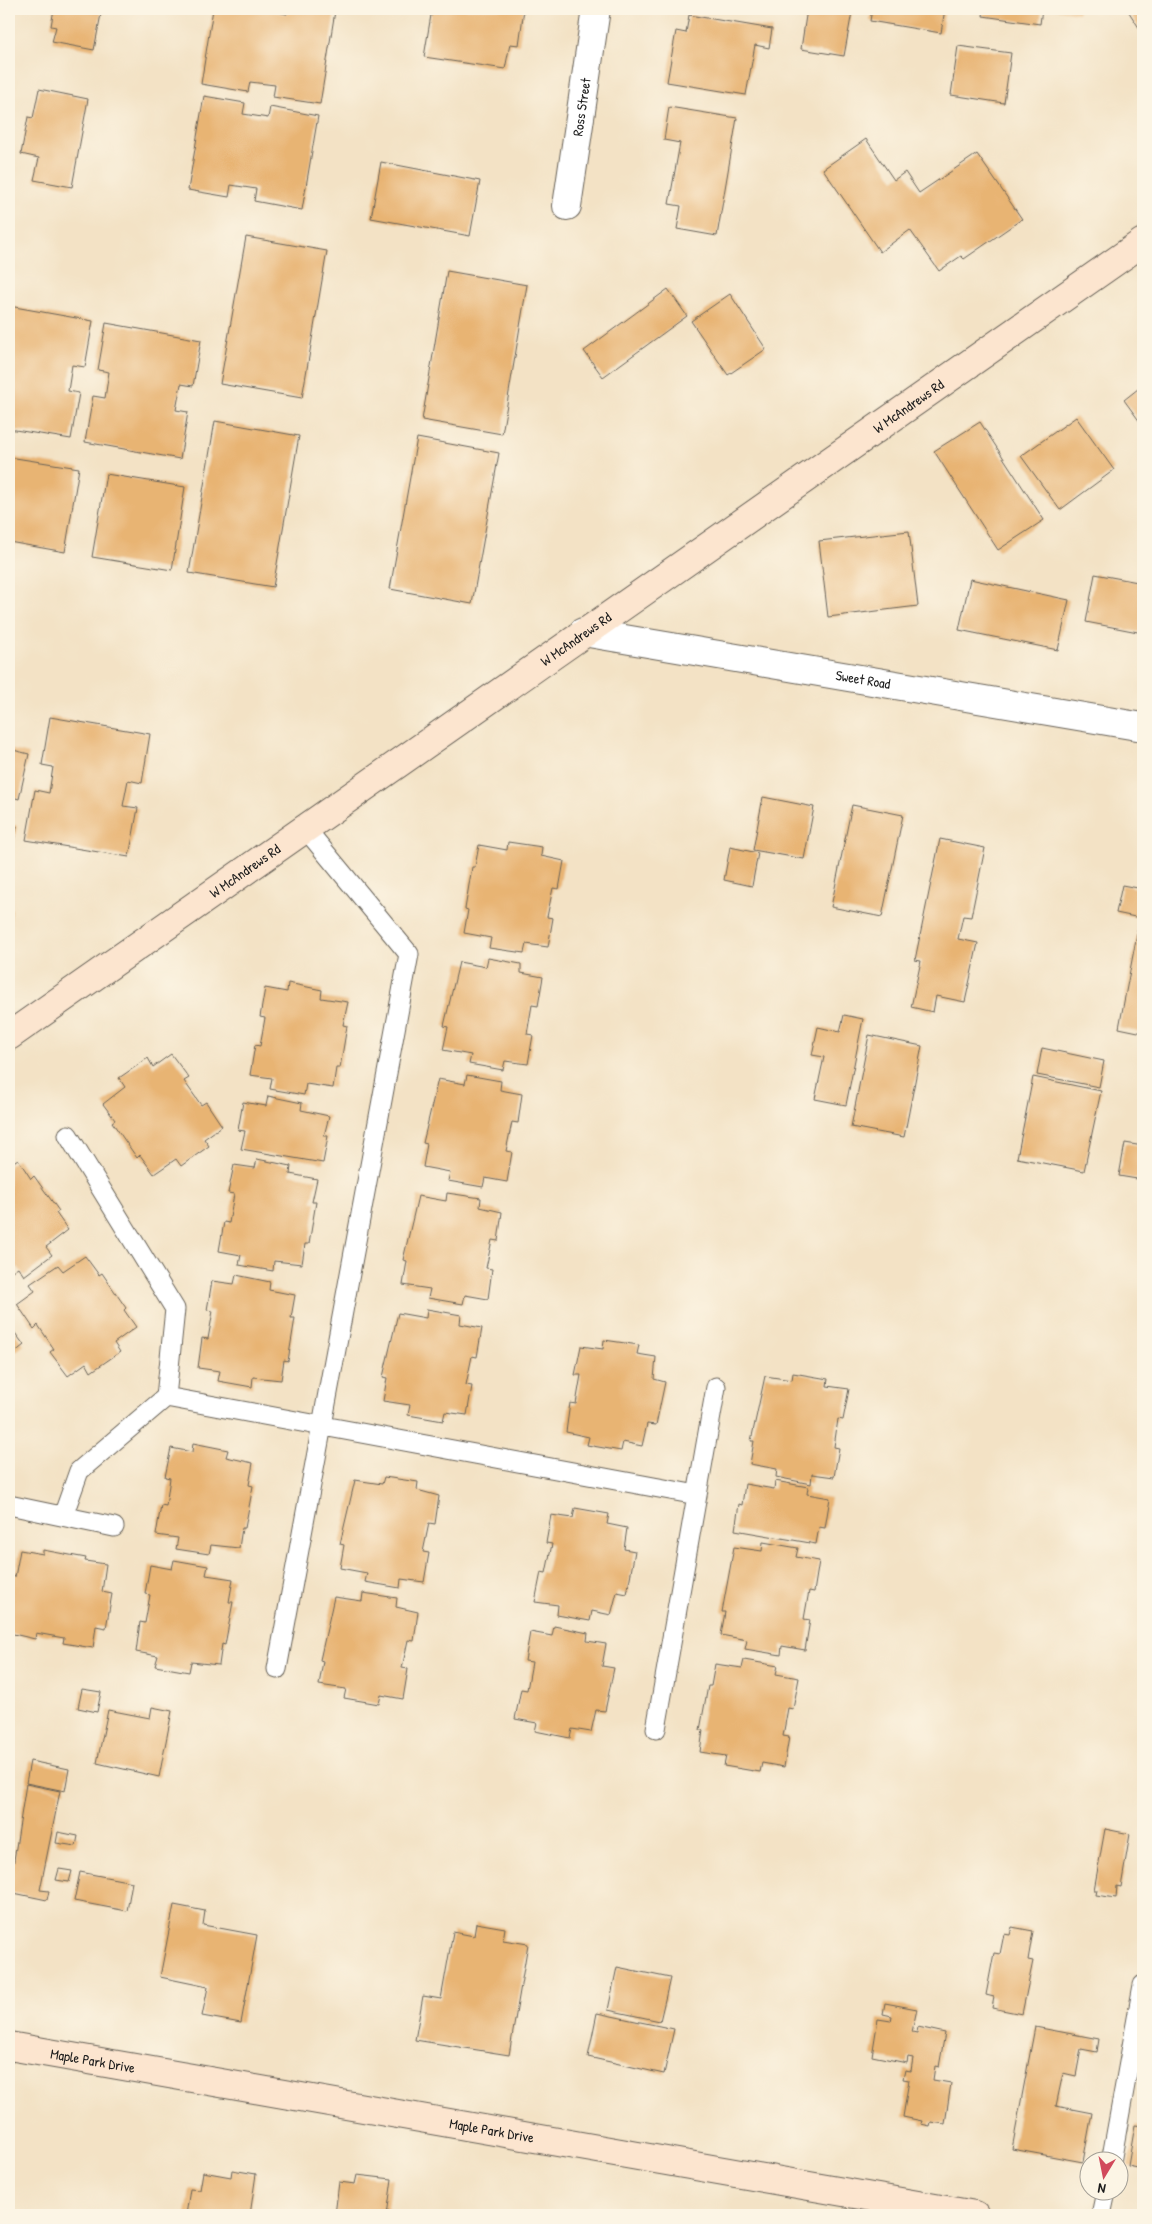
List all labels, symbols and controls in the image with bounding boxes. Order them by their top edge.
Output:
street label: Ross Street [567,76,595,137]
street label: W McAndrews Rd [869,374,948,437]
street label: W McAndrews Rd [536,607,615,670]
street label: Sweet Road [834,665,892,693]
street label: W McAndrews Rd [206,839,284,902]
street label: Maple Park Drive [49,2043,137,2077]
street label: Maple Park Drive [448,2113,536,2147]
north arrow [1080,2152,1130,2202]
text: N [1096,2179,1107,2199]

